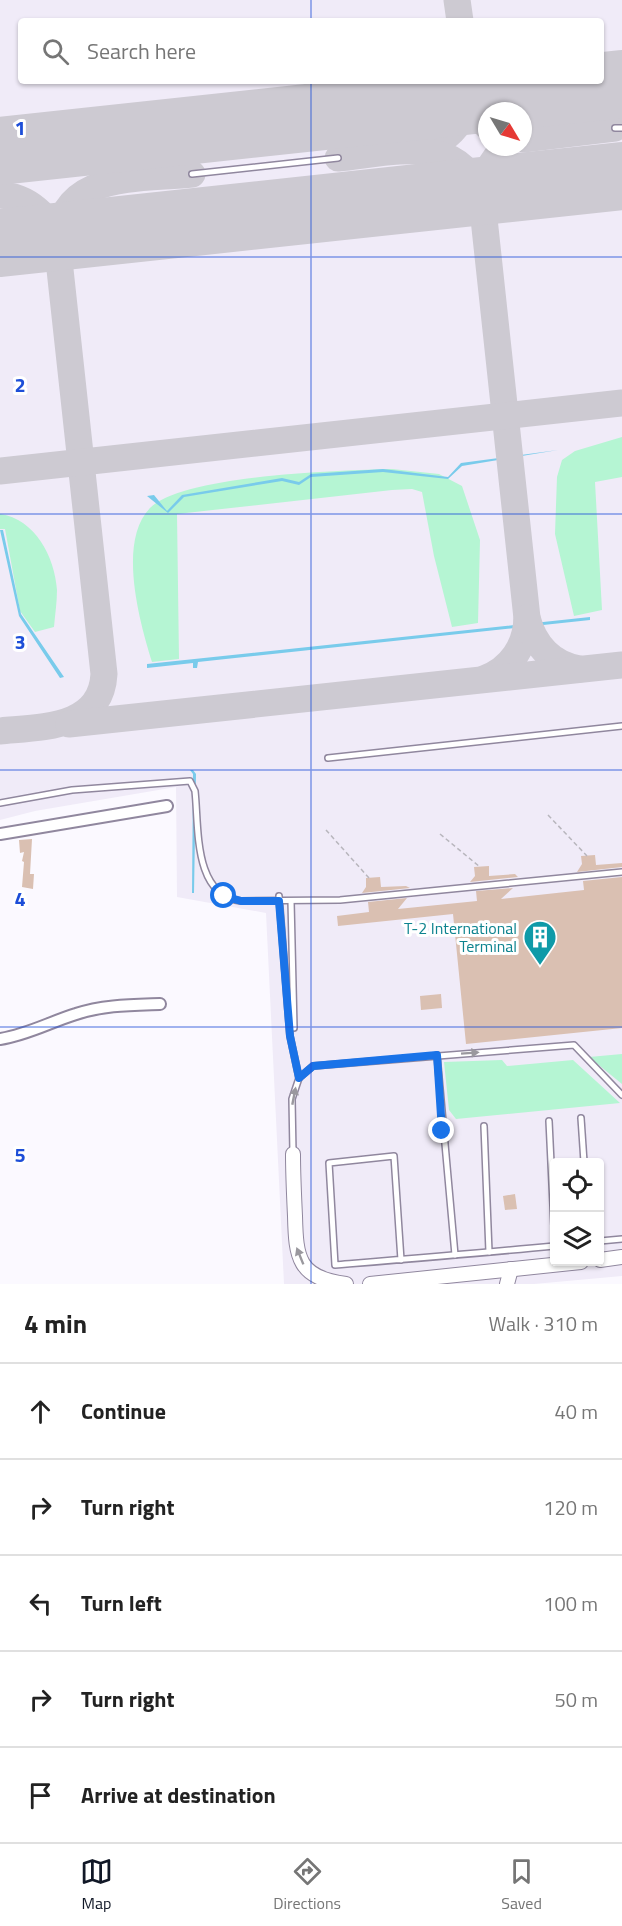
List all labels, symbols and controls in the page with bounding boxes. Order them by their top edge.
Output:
search box [18,18,604,84]
text: Search here [87,34,196,68]
icon: search [39,35,72,68]
north arrow [478,102,532,156]
text: 1 [14,112,26,143]
text: 2 [14,369,26,400]
text: 3 [14,626,26,657]
route start [210,882,236,908]
text: 4 [14,883,26,914]
place label: T-2 International Terminal [404,916,517,958]
building icon: T-2 International Terminal [522,919,558,966]
one-way arrow [460,1048,479,1057]
one-way arrow [290,1086,299,1105]
route end [428,1117,454,1143]
text: 5 [14,1139,26,1170]
map controls [550,1158,604,1266]
button: locate [550,1158,604,1212]
button: layers [550,1212,604,1266]
one-way arrow [295,1246,305,1264]
text: 4 min [24,1304,87,1343]
text: Walk · 310 m [489,1308,598,1339]
text: Continue [81,1394,166,1428]
icon: ahead [24,1395,57,1428]
text: 40 m [554,1396,598,1427]
text: Turn right [81,1490,175,1524]
icon: right [24,1491,57,1524]
text: 120 m [543,1492,598,1523]
text: Turn left [81,1586,162,1620]
icon: left [24,1587,57,1620]
text: 100 m [543,1588,598,1619]
text: Turn right [81,1682,175,1716]
icon: right [24,1683,57,1716]
text: 50 m [554,1684,598,1715]
text: Arrive at destination [81,1778,276,1812]
icon: arrive [24,1779,57,1812]
tab: Map [80,1855,113,1915]
tab: Directions [273,1855,341,1915]
tab: Saved [501,1855,542,1915]

